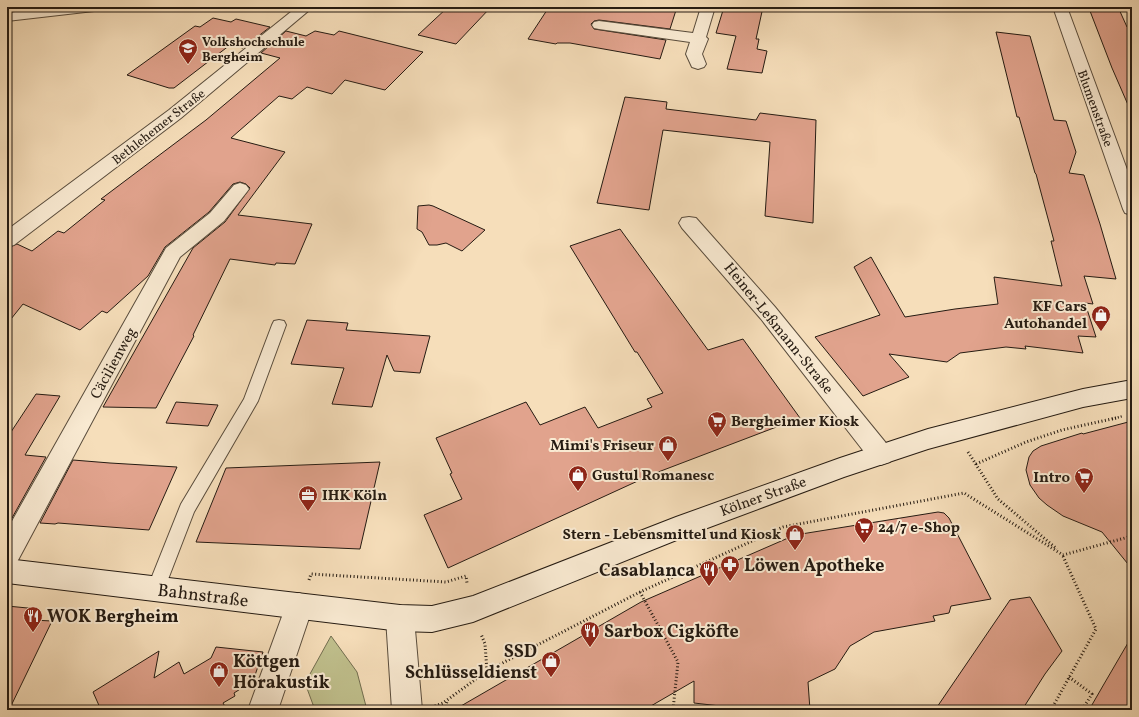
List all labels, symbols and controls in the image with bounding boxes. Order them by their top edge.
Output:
place label: Volkshochschule Bergheim [202,34,305,67]
school or university icon: Volkshochschule Bergheim [177,37,199,65]
street label: Blumenstraße [1072,68,1116,150]
street label: Bethlehemer Straße [109,85,210,170]
street label: Heiner-Leßmann-Straße [718,259,838,399]
place label: KF Cars Autohandel [1004,297,1087,335]
shop icon: KF Cars Autohandel [1090,304,1112,332]
street label: Cäcilienweg [86,324,143,403]
supermarket icon: Bergheimer Kiosk [706,410,728,438]
place label: Bergheimer Kiosk [731,412,859,433]
shop icon: Mimi's Friseur [657,434,679,462]
place label: Mimi's Friseur [550,436,654,457]
shop icon: Gustul Romanesc [567,464,589,492]
place label: Gustul Romanesc [592,466,714,487]
supermarket icon: Intro [1073,466,1095,494]
place label: Intro [1033,468,1070,489]
street label: Kölner Straße [717,472,810,523]
office icon: IHK Köln [297,484,319,512]
place label: IHK Köln [322,486,387,507]
supermarket icon: 24/7 e-Shop [853,516,875,544]
place label: 24/7 e-Shop [878,518,960,539]
shop icon: Stern - Lebensmittel und Kiosk [784,523,806,551]
place label: Stern - Lebensmittel und Kiosk [563,525,781,546]
pharmacy icon: Löwen Apotheke [719,554,741,582]
place label: Löwen Apotheke [744,554,884,579]
place label: Casablanca [599,559,695,584]
restaurant icon: Casablanca [698,559,720,587]
street label: Bahnstraße [156,579,250,614]
restaurant icon: WOK Bergheim [22,605,44,633]
place label: WOK Bergheim [47,605,179,630]
restaurant icon: Sarbox Cigköfte [579,620,601,648]
place label: Sarbox Cigköfte [604,620,739,645]
place label: SSD Schlüsseldienst [405,640,537,686]
place label: Köttgen Hörakustik [233,650,330,696]
shop icon: SSD Schlüsseldienst [540,650,562,678]
shop icon: Köttgen Hörakustik [208,660,230,688]

